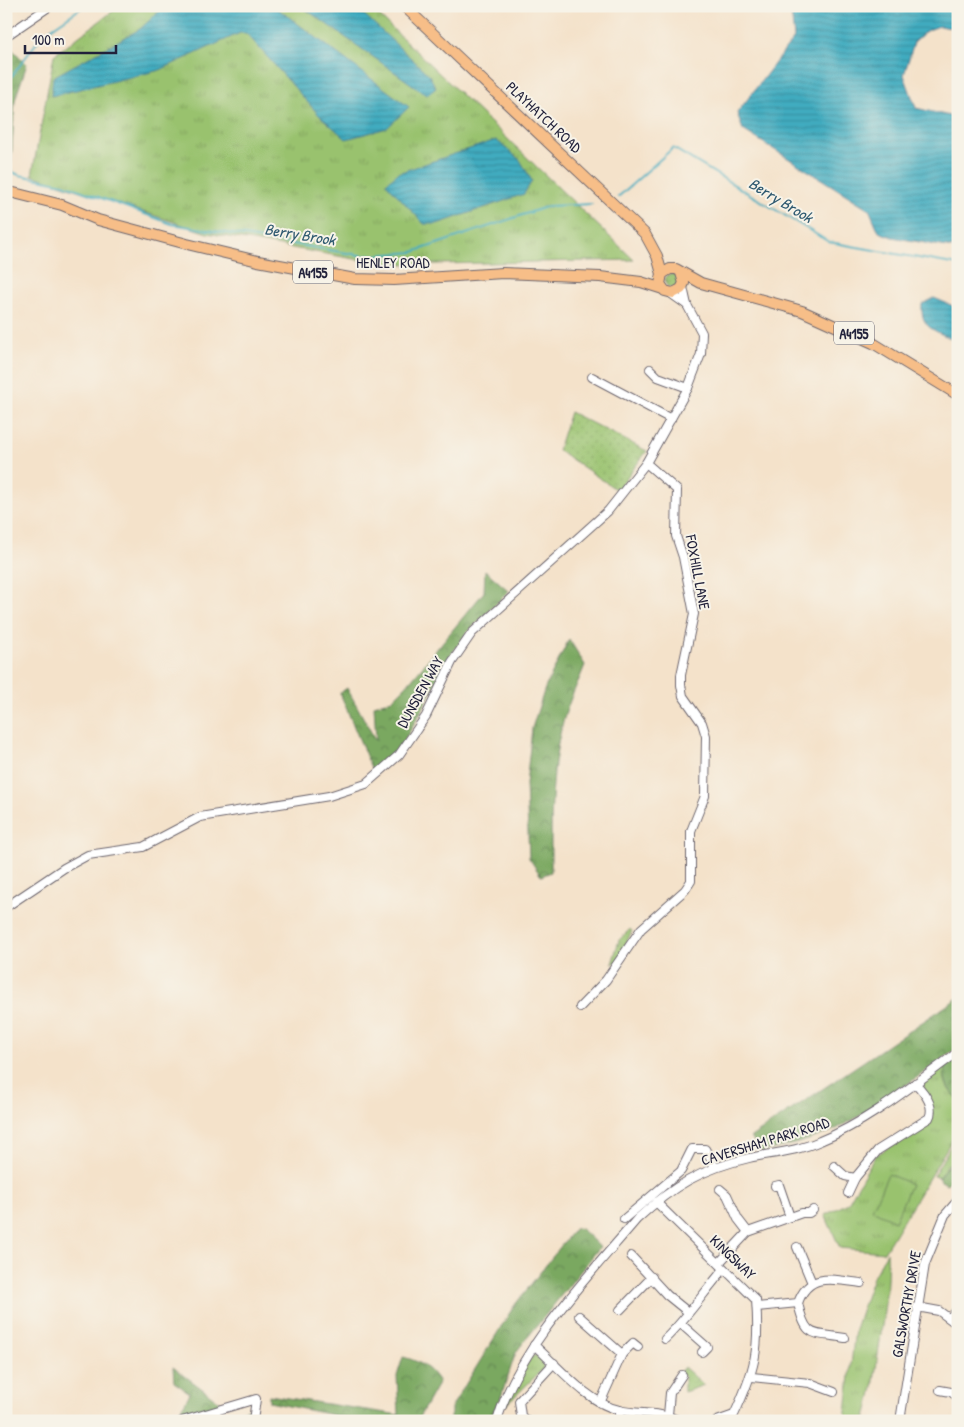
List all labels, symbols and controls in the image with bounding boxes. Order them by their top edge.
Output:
scale bar [25,22,116,54]
text: 100 m [32,29,65,50]
street label: PLAYHATCH ROAD [502,76,587,158]
water label: Berry Brook [745,172,818,228]
water label: Berry Brook [263,218,338,251]
street label: HENLEY ROAD [356,252,431,273]
road number: A4155 [293,260,333,284]
road number: A4155 [834,322,874,344]
street label: FOXHILL LANE [680,532,716,611]
street label: DUNSDEN WAY [392,652,448,731]
street label: CAVERSHAM PARK ROAD [698,1111,833,1171]
street label: KINGSWAY [705,1230,761,1284]
street label: GALSWORTHY DRIVE [886,1249,926,1359]

